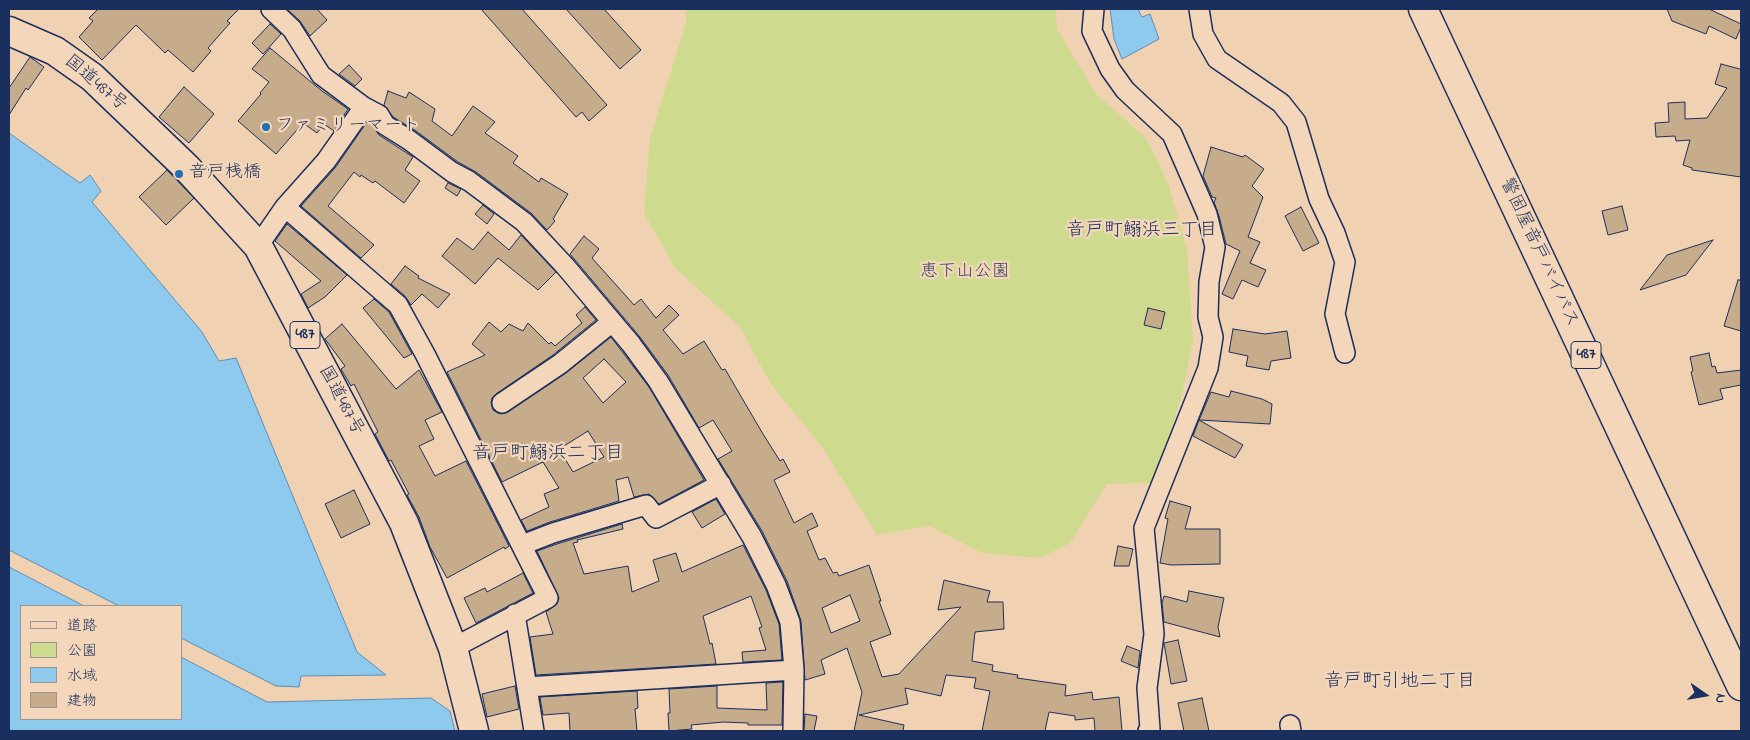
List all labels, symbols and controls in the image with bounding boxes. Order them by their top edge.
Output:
street label: 国道487号 [59,51,131,117]
place label: ファミリーマート [276,116,420,138]
marker: ファミリーマート [260,121,272,133]
place label: 音戸桟橋 [189,163,261,185]
marker: 音戸桟橋 [173,168,185,180]
street label: 警固屋音戸バイパス [1494,175,1582,331]
district label: 音戸町鰯浜三丁目 [1066,221,1218,243]
park label: 恵下山公園 [920,262,1010,284]
road number: 487 [290,322,320,348]
road number: 487 [1571,342,1601,368]
street label: 国道487号 [313,363,367,439]
district label: 音戸町鰯浜二丁目 [472,444,624,466]
legend [20,605,182,720]
text: 道路 [67,615,97,637]
text: 公園 [67,640,97,662]
text: 水域 [67,665,97,687]
north arrow [1680,670,1730,720]
district label: 音戸町引地二丁目 [1324,672,1476,694]
text: 建物 [67,690,97,712]
text: N [1709,692,1731,705]

